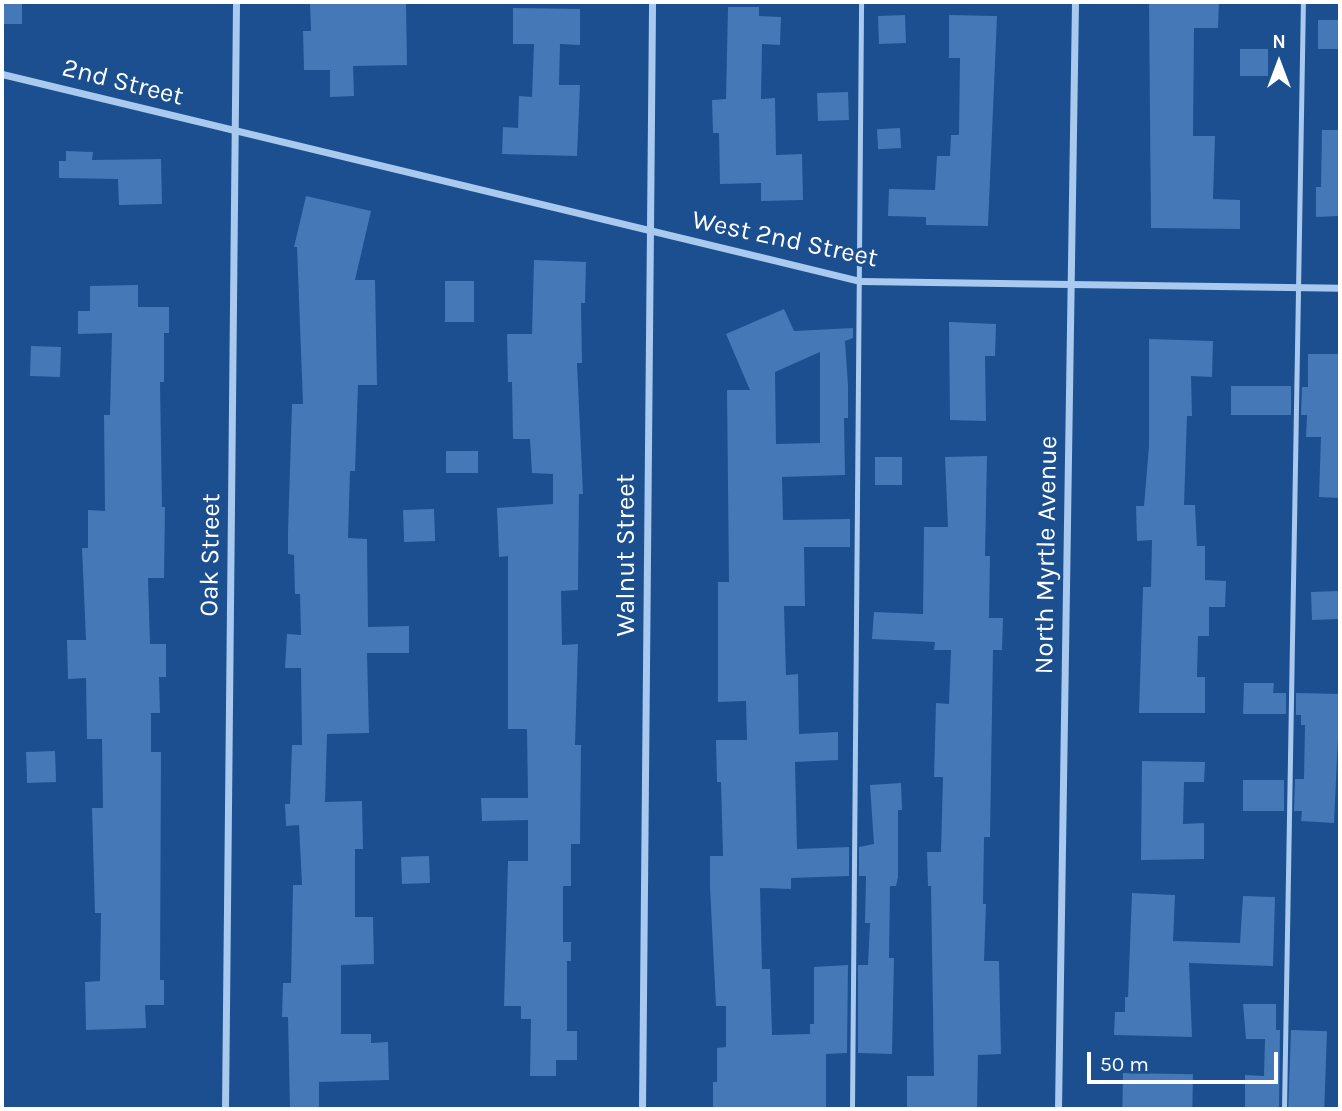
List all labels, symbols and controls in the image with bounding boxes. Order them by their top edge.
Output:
north arrow [1244,28,1314,98]
text: N [1272,31,1286,53]
street label: 2nd Street [59,52,187,112]
street label: West 2nd Street [689,204,881,274]
street label: North Myrtle Avenue [1028,435,1064,675]
street label: Walnut Street [610,474,642,636]
street label: Oak Street [193,493,227,617]
scale bar [1090,1038,1281,1082]
text: 50 m [1100,1052,1149,1076]

